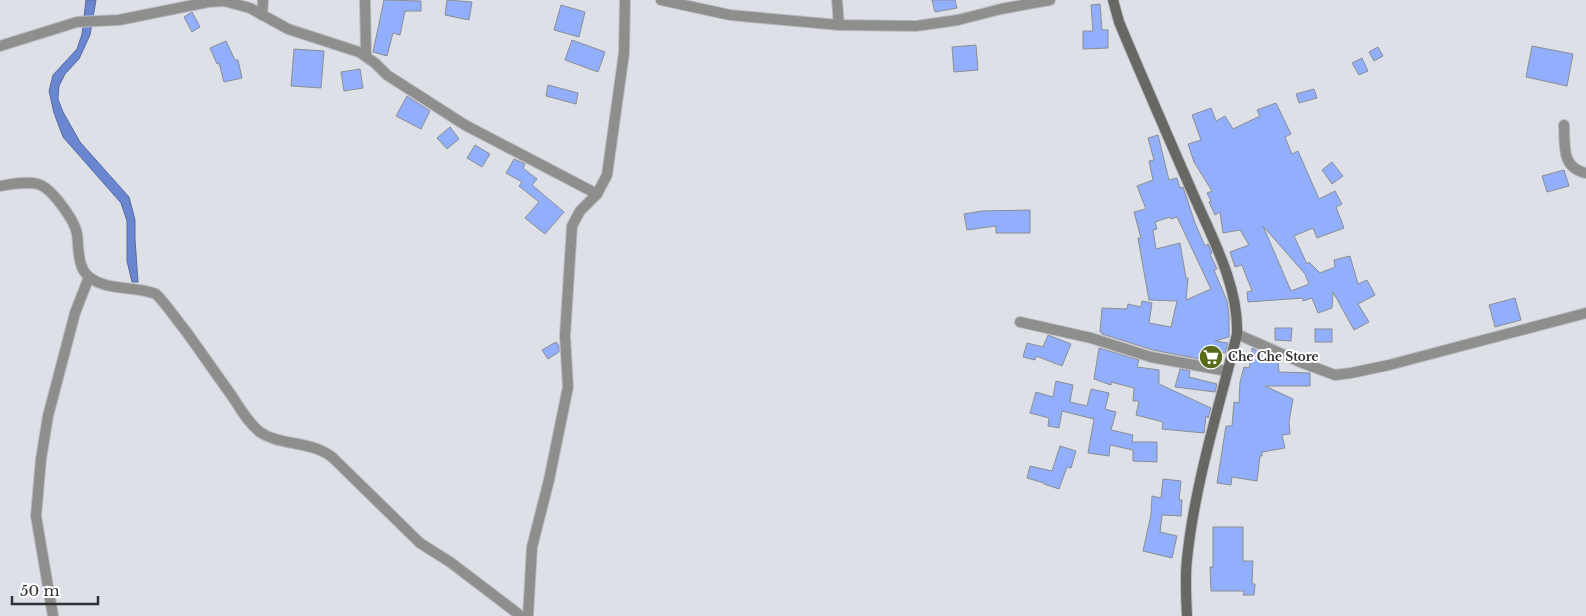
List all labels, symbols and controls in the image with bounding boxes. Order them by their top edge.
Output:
supermarket icon: Che Che Store [1198,344,1224,370]
place label: Che Che Store [1228,349,1319,364]
scale bar [12,574,99,606]
text: 50 m [20,581,60,600]

